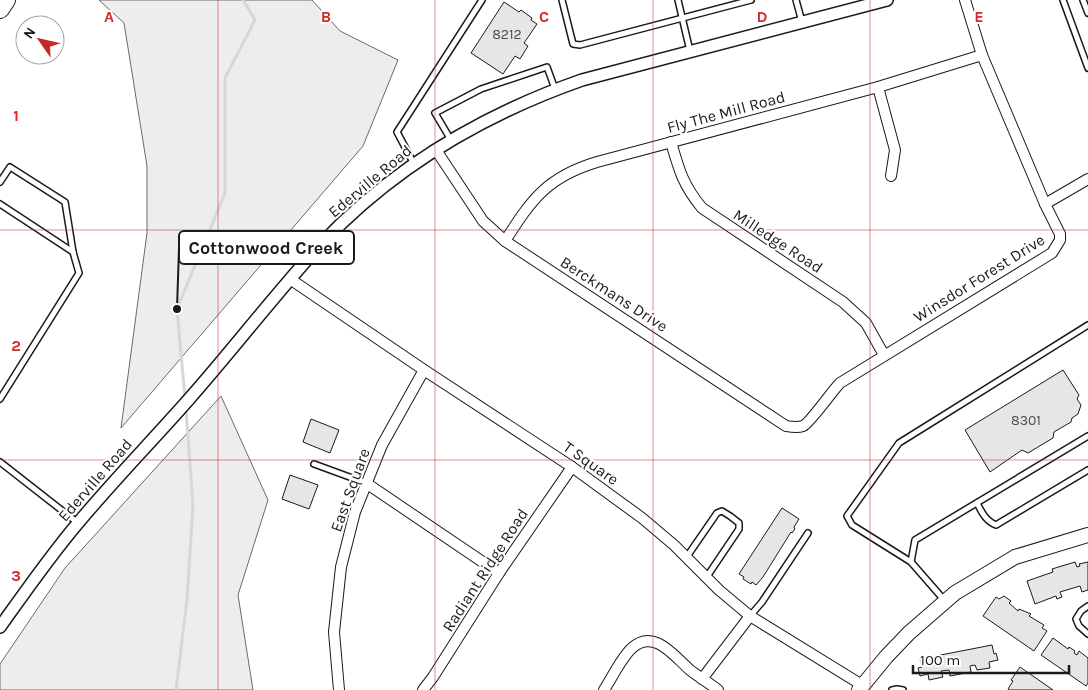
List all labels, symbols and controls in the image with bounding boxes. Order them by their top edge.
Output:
text: A [104,7,114,26]
text: B [321,7,331,26]
text: C [539,7,549,26]
text: D [757,7,768,26]
text: E [974,7,984,26]
north arrow [15,15,65,65]
text: N [20,24,39,42]
house number: 8212 [492,26,522,43]
street label: Fly The Mill Road [665,87,787,137]
text: 1 [13,106,19,125]
street label: Ederville Road [324,141,416,221]
street label: Milledge Road [730,205,826,277]
street label: Winsdor Forest Drive [910,230,1048,326]
callout: Cottonwood Creek [179,231,354,264]
text: Cottonwood Creek [188,237,344,259]
street label: Berckmans Drive [557,252,671,336]
text: 2 [11,336,21,355]
house number: 8301 [1011,412,1041,429]
street label: Ederville Road [54,435,136,525]
street label: T Square [560,437,622,489]
street label: East Square [326,446,374,534]
street label: Radiant Ridge Road [438,505,532,635]
text: 3 [11,566,21,585]
scale bar [913,642,1069,674]
text: 100 m [920,651,960,669]

